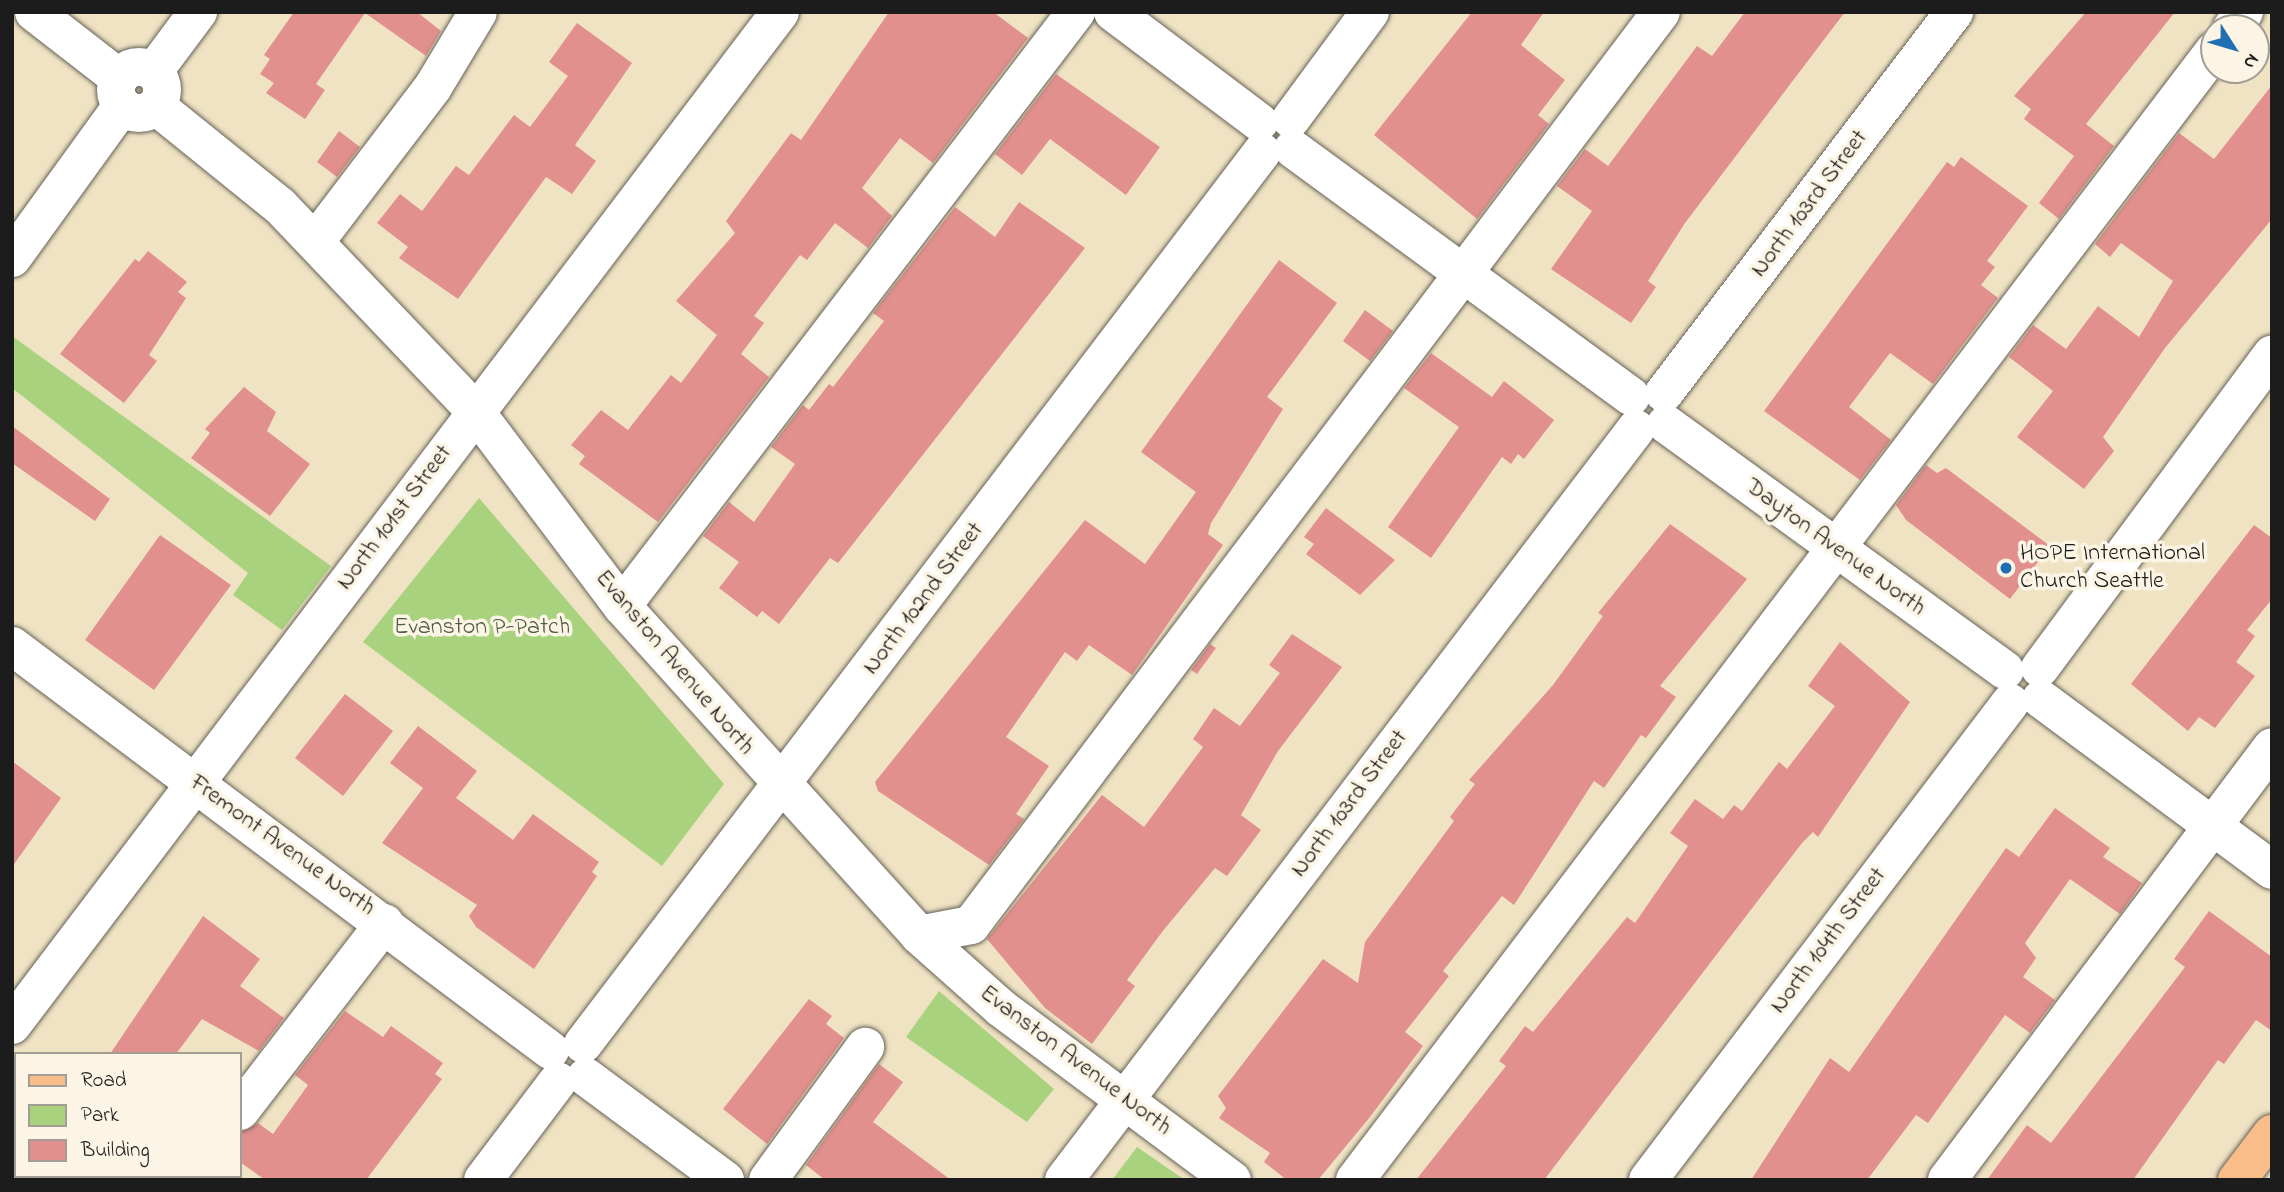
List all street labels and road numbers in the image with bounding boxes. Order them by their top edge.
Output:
street label: North 103rd Street [1745,125,1875,283]
street label: North 101st Street [331,440,459,596]
street label: Dayton Avenue North [1739,473,1931,623]
street label: North 102nd Street [857,517,991,681]
street label: Evanston Avenue North [588,565,760,761]
street label: North 103rd Street [1285,725,1415,883]
street label: Fremont Avenue North [184,769,380,923]
street label: North 104th Street [1765,862,1893,1020]
street label: Evanston Avenue North [973,980,1177,1142]

